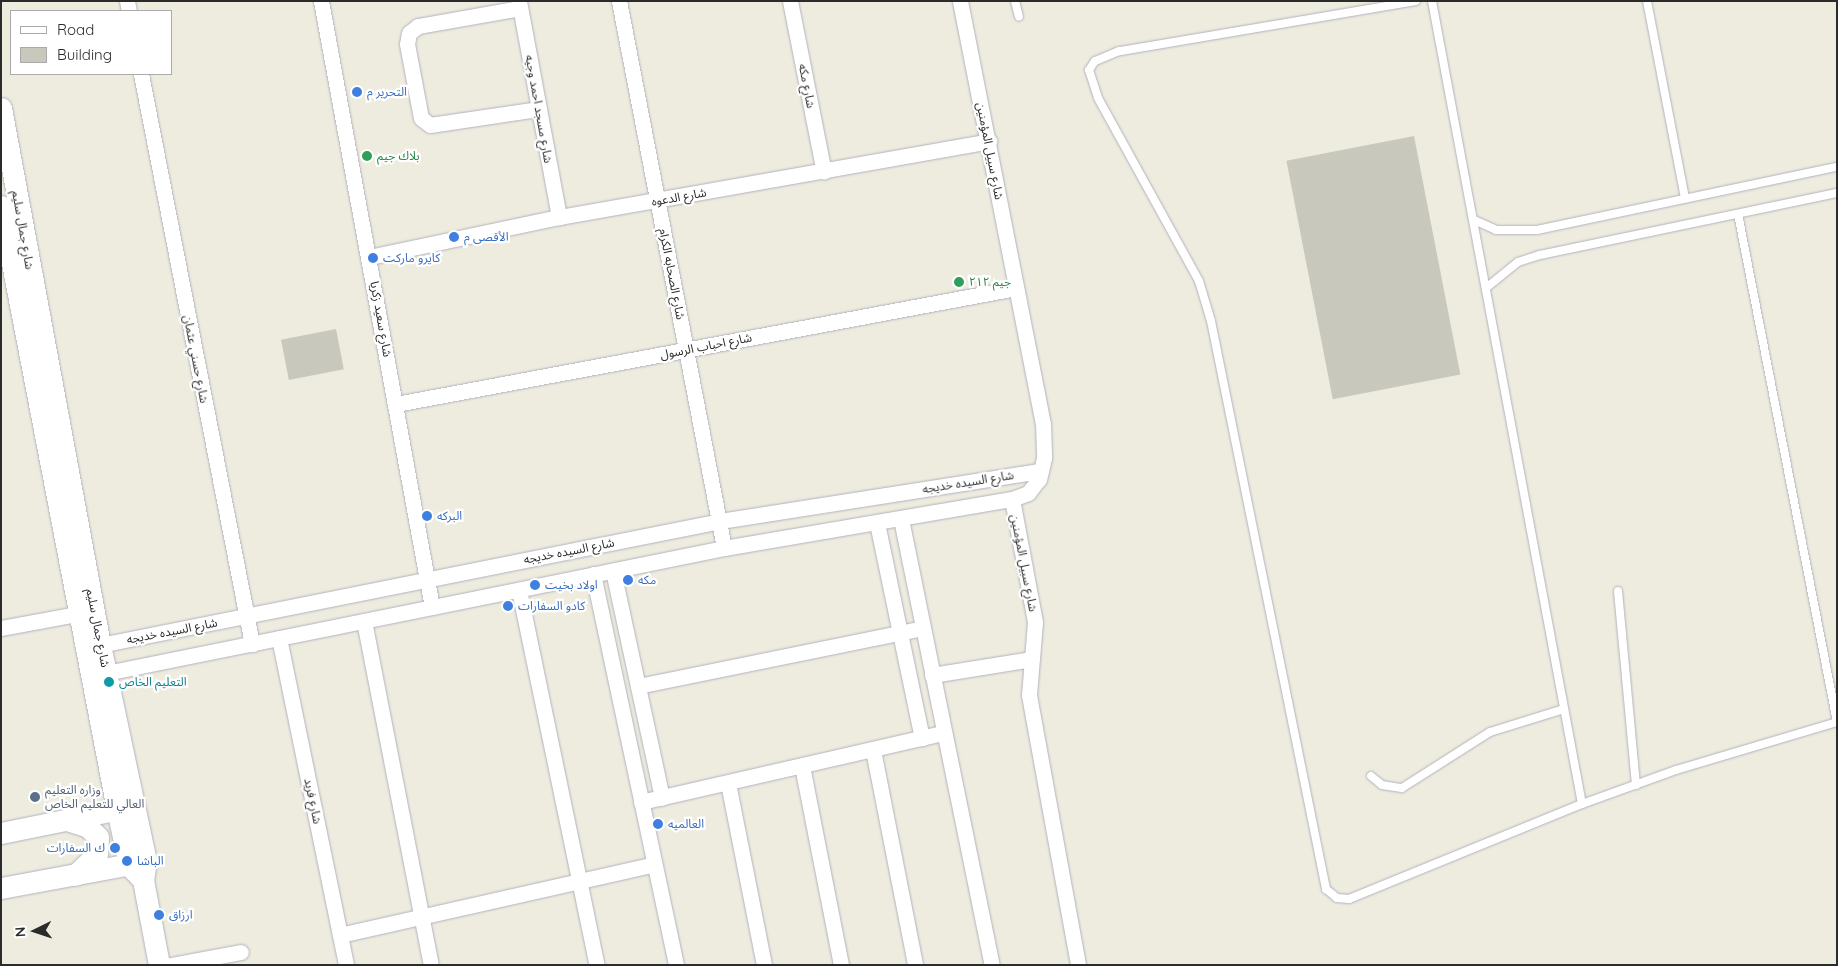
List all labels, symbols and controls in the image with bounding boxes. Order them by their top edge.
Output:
legend [10,10,172,75]
text: Road [57,20,94,39]
text: Building [57,45,112,64]
street label: شارع مسجد احمد وجيه [522,54,556,164]
street label: شارع مكه [796,63,818,109]
place label: التحرير م [367,85,407,99]
marker: التحرير م [351,86,363,98]
street label: شارع سبيل المؤمنين [973,101,1007,201]
place label: بلاك جيم [377,149,420,163]
marker: بلاك جيم [361,150,373,162]
street label: شارع الدعوه [650,185,708,209]
street label: شارع جمال سليم [9,189,37,271]
street label: شارع الصحابه الكرام [656,227,688,321]
place label: الأقصى م [464,230,509,244]
marker: الأقصى م [448,231,460,243]
place label: كايرو ماركت [383,251,440,265]
marker: كايرو ماركت [367,252,379,264]
place label: جيم ٢١٢ [969,275,1011,289]
marker: جيم ٢١٢ [953,276,965,288]
street label: شارع سعيد زكريا [367,280,395,358]
street label: شارع حسني عثمان [180,314,212,404]
street label: شارع احباب الرسول [659,330,753,362]
street label: شارع السيده خديجه [921,468,1015,496]
place label: البركه [437,509,462,523]
marker: البركه [421,510,433,522]
street label: شارع سبيل المؤمنين [1007,513,1041,613]
street label: شارع السيده خديجه [522,535,616,567]
place label: مكه [638,573,656,587]
marker: مكه [622,574,634,586]
place label: اولاد بخيت [545,578,598,592]
marker: اولاد بخيت [529,579,541,591]
street label: شارع جمال سليم [83,587,113,669]
place label: كادو السفارات [518,599,585,613]
marker: كادو السفارات [502,600,514,612]
street label: شارع السيده خديجه [125,615,219,647]
place label: التعليم الخاص [119,675,187,689]
marker: التعليم الخاص [103,676,115,688]
street label: شارع فريد [301,777,325,825]
place label: وزاره التعليم العالي للتعليم الخاص [45,783,144,811]
marker: وزاره التعليم العالي للتعليم الخاص [29,791,41,803]
place label: العالميه [668,817,704,831]
marker: العالميه [652,818,664,830]
place label: ك السفارات [47,841,105,855]
marker: ك السفارات [109,842,121,854]
place label: الباشا [137,854,163,868]
marker: الباشا [121,855,133,867]
north arrow [10,906,60,956]
place label: ارزاق [169,908,193,922]
marker: ارزاق [153,909,165,921]
text: N [11,926,29,938]

